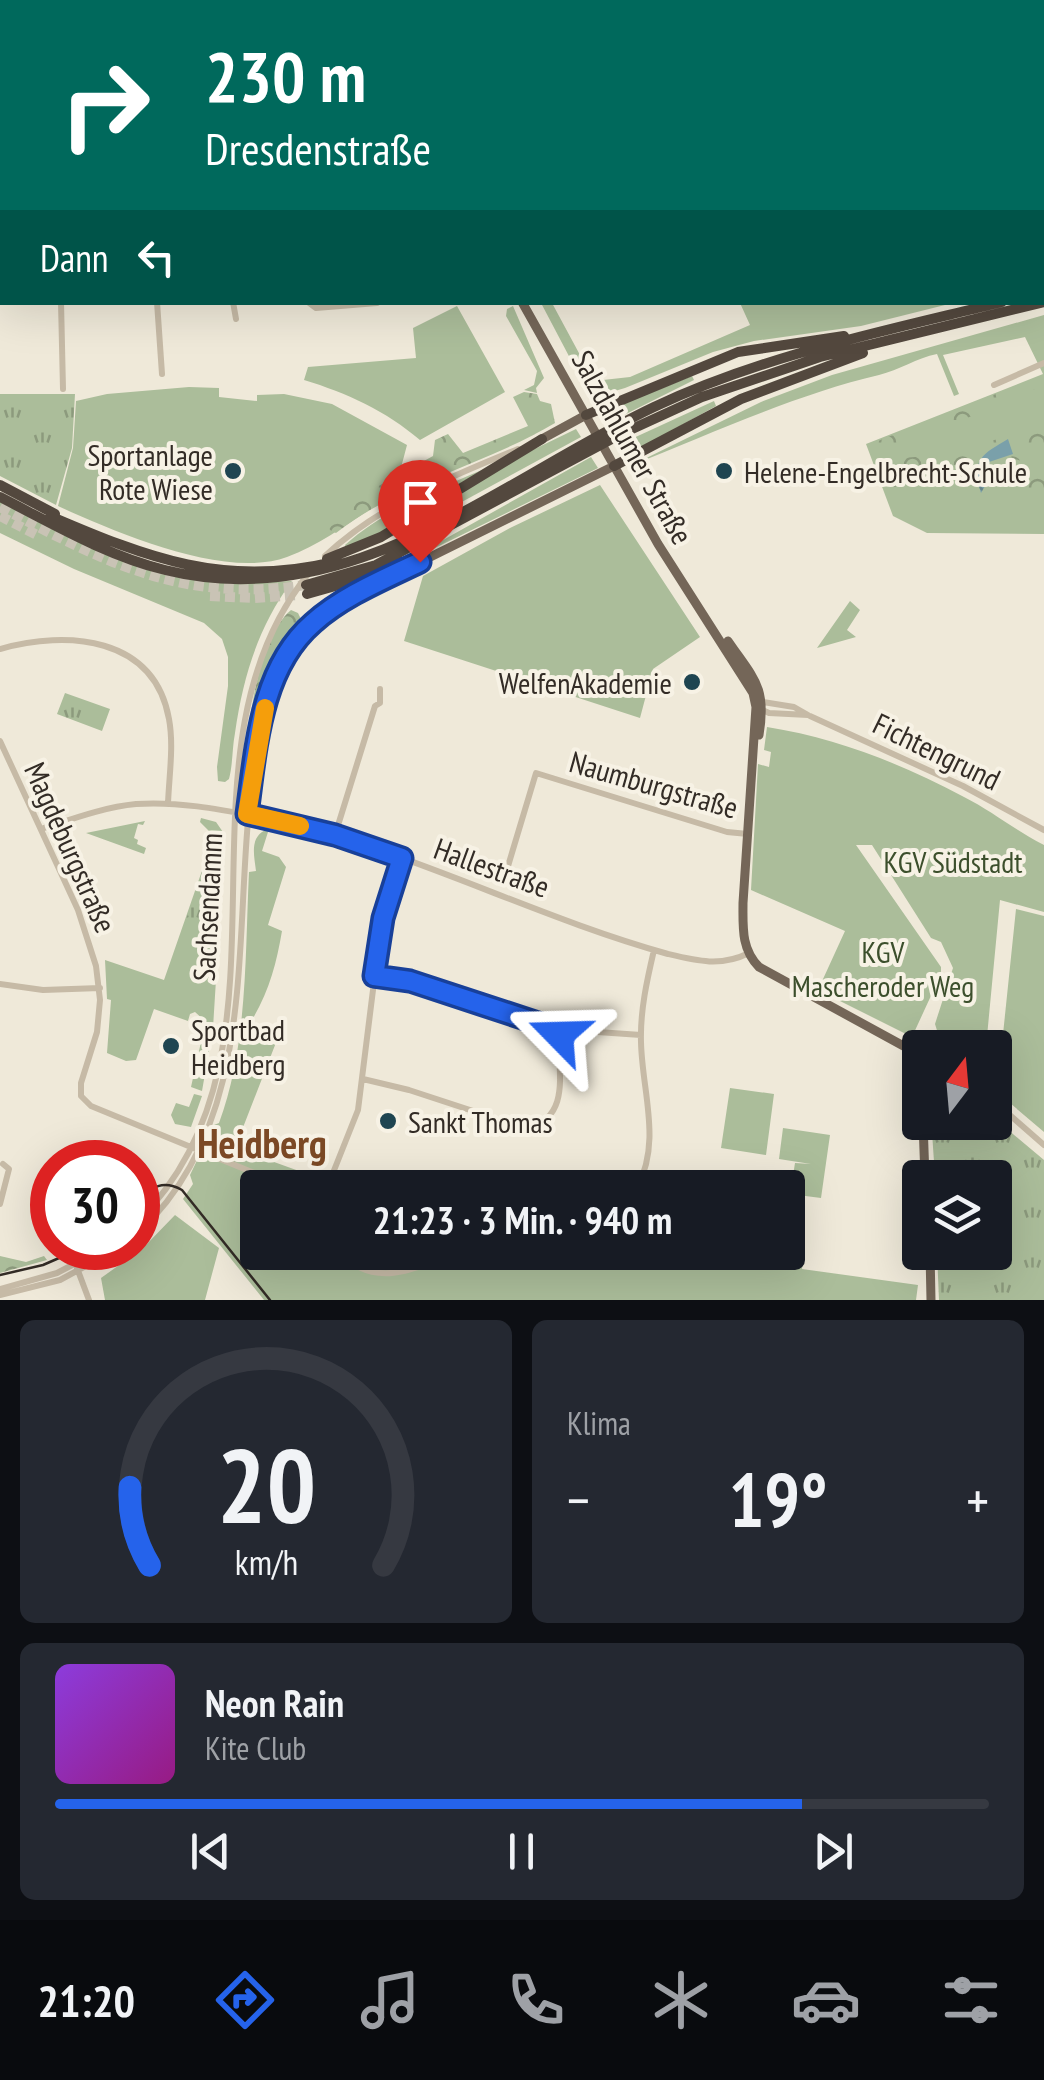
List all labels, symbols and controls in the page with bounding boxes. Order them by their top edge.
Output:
text: 230 m [205,31,366,121]
icon: right [40,40,170,170]
text: Dresdenstraße [205,119,431,177]
icon: left [129,230,184,285]
text: Dann [40,233,109,282]
street label: Salzdahlumer Straße [564,343,702,551]
place label: Sportanlage Rote Wiese [87,435,213,508]
place label: Helene-Engelbrecht-Schule [744,452,1027,491]
marker: Sportanlage Rote Wiese [222,460,244,482]
pin [378,460,463,563]
marker: Helene-Engelbrecht-Schule [713,460,735,482]
icon: arrive [393,475,448,530]
place label: WelfenAkademie [499,663,672,702]
marker: WelfenAkademie [681,671,703,693]
street label: Fichtengrund [867,704,1007,798]
street label: Naumburgstraße [565,741,743,827]
street label: Magdeburgstraße [16,756,126,938]
street label: Hallestraße [429,828,555,906]
street label: Sachsendamm [184,832,230,982]
park label: KGV Südstadt [884,842,1023,881]
park label: KGV Mascheroder Weg [792,932,974,1005]
position arrow [507,983,611,1087]
place label: Sportbad Heidberg [191,1010,286,1083]
north arrow [902,1030,1012,1140]
map controls [902,1030,1012,1270]
marker: Sportbad Heidberg [160,1035,182,1057]
place label: Sankt Thomas [408,1102,553,1141]
marker: Sankt Thomas [377,1110,399,1132]
district label: Heidberg [197,1117,327,1169]
speed limit sign: 30 [30,1140,160,1270]
button: layers [902,1160,1012,1270]
text: 21:23 · 3 Min. · 940 m [373,1195,672,1244]
text: Klima [567,1402,631,1444]
text: 20 [216,1417,316,1552]
text: 19° [728,1451,828,1548]
text: − [567,1464,590,1535]
text: + [966,1464,989,1535]
text: km/h [234,1539,298,1585]
text: Neon Rain [205,1678,344,1727]
text: Kite Club [205,1727,306,1769]
icon: previous [183,1824,238,1879]
icon: pause [494,1824,549,1879]
icon: next [806,1824,861,1879]
icon: directions [210,1965,280,2035]
icon: music [355,1965,425,2035]
icon: phone [501,1965,571,2035]
icon: climate [646,1965,716,2035]
icon: car [791,1965,861,2035]
icon: filters [936,1965,1006,2035]
text: 21:20 [38,1971,135,2029]

